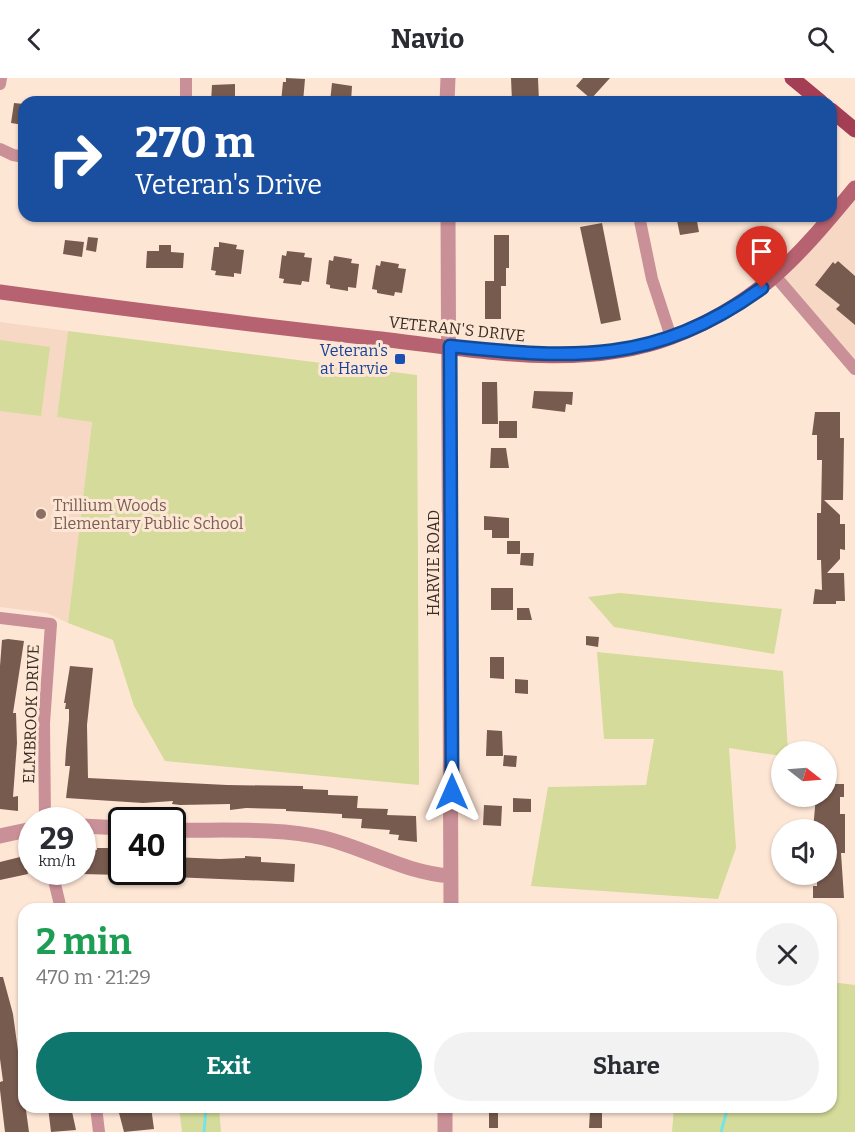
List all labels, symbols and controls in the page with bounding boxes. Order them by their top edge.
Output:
icon: back [18,23,51,56]
text: Navio [391,23,464,55]
icon: search [804,23,837,56]
text: 270 m [135,118,255,168]
icon: right [36,120,114,198]
text: Veteran's Drive [135,169,322,201]
pin [736,226,787,288]
icon: arrive [745,235,778,268]
street label: VETERAN'S DRIVE [388,312,526,346]
place label: Veteran's at Harvie [320,341,388,378]
marker: Veteran's at Harvie [393,352,407,366]
place label: Trillium Woods Elementary Public School [53,496,244,533]
marker: Trillium Woods Elementary Public School [34,507,48,521]
street label: HARVIE ROAD [424,510,443,616]
street label: ELMBROOK DRIVE [19,644,43,784]
north arrow [771,741,837,807]
map controls [771,741,837,885]
position arrow [420,760,484,824]
speed limit sign: 40 [108,807,186,885]
button: sound [771,819,837,885]
text: 29 [40,821,74,857]
text: km/h [38,852,76,870]
text: 2 min [36,920,132,964]
button: close [756,923,819,986]
text: 470 m · 21:29 [36,965,151,989]
button: Exit [36,1032,422,1101]
button: Share [434,1032,819,1101]

